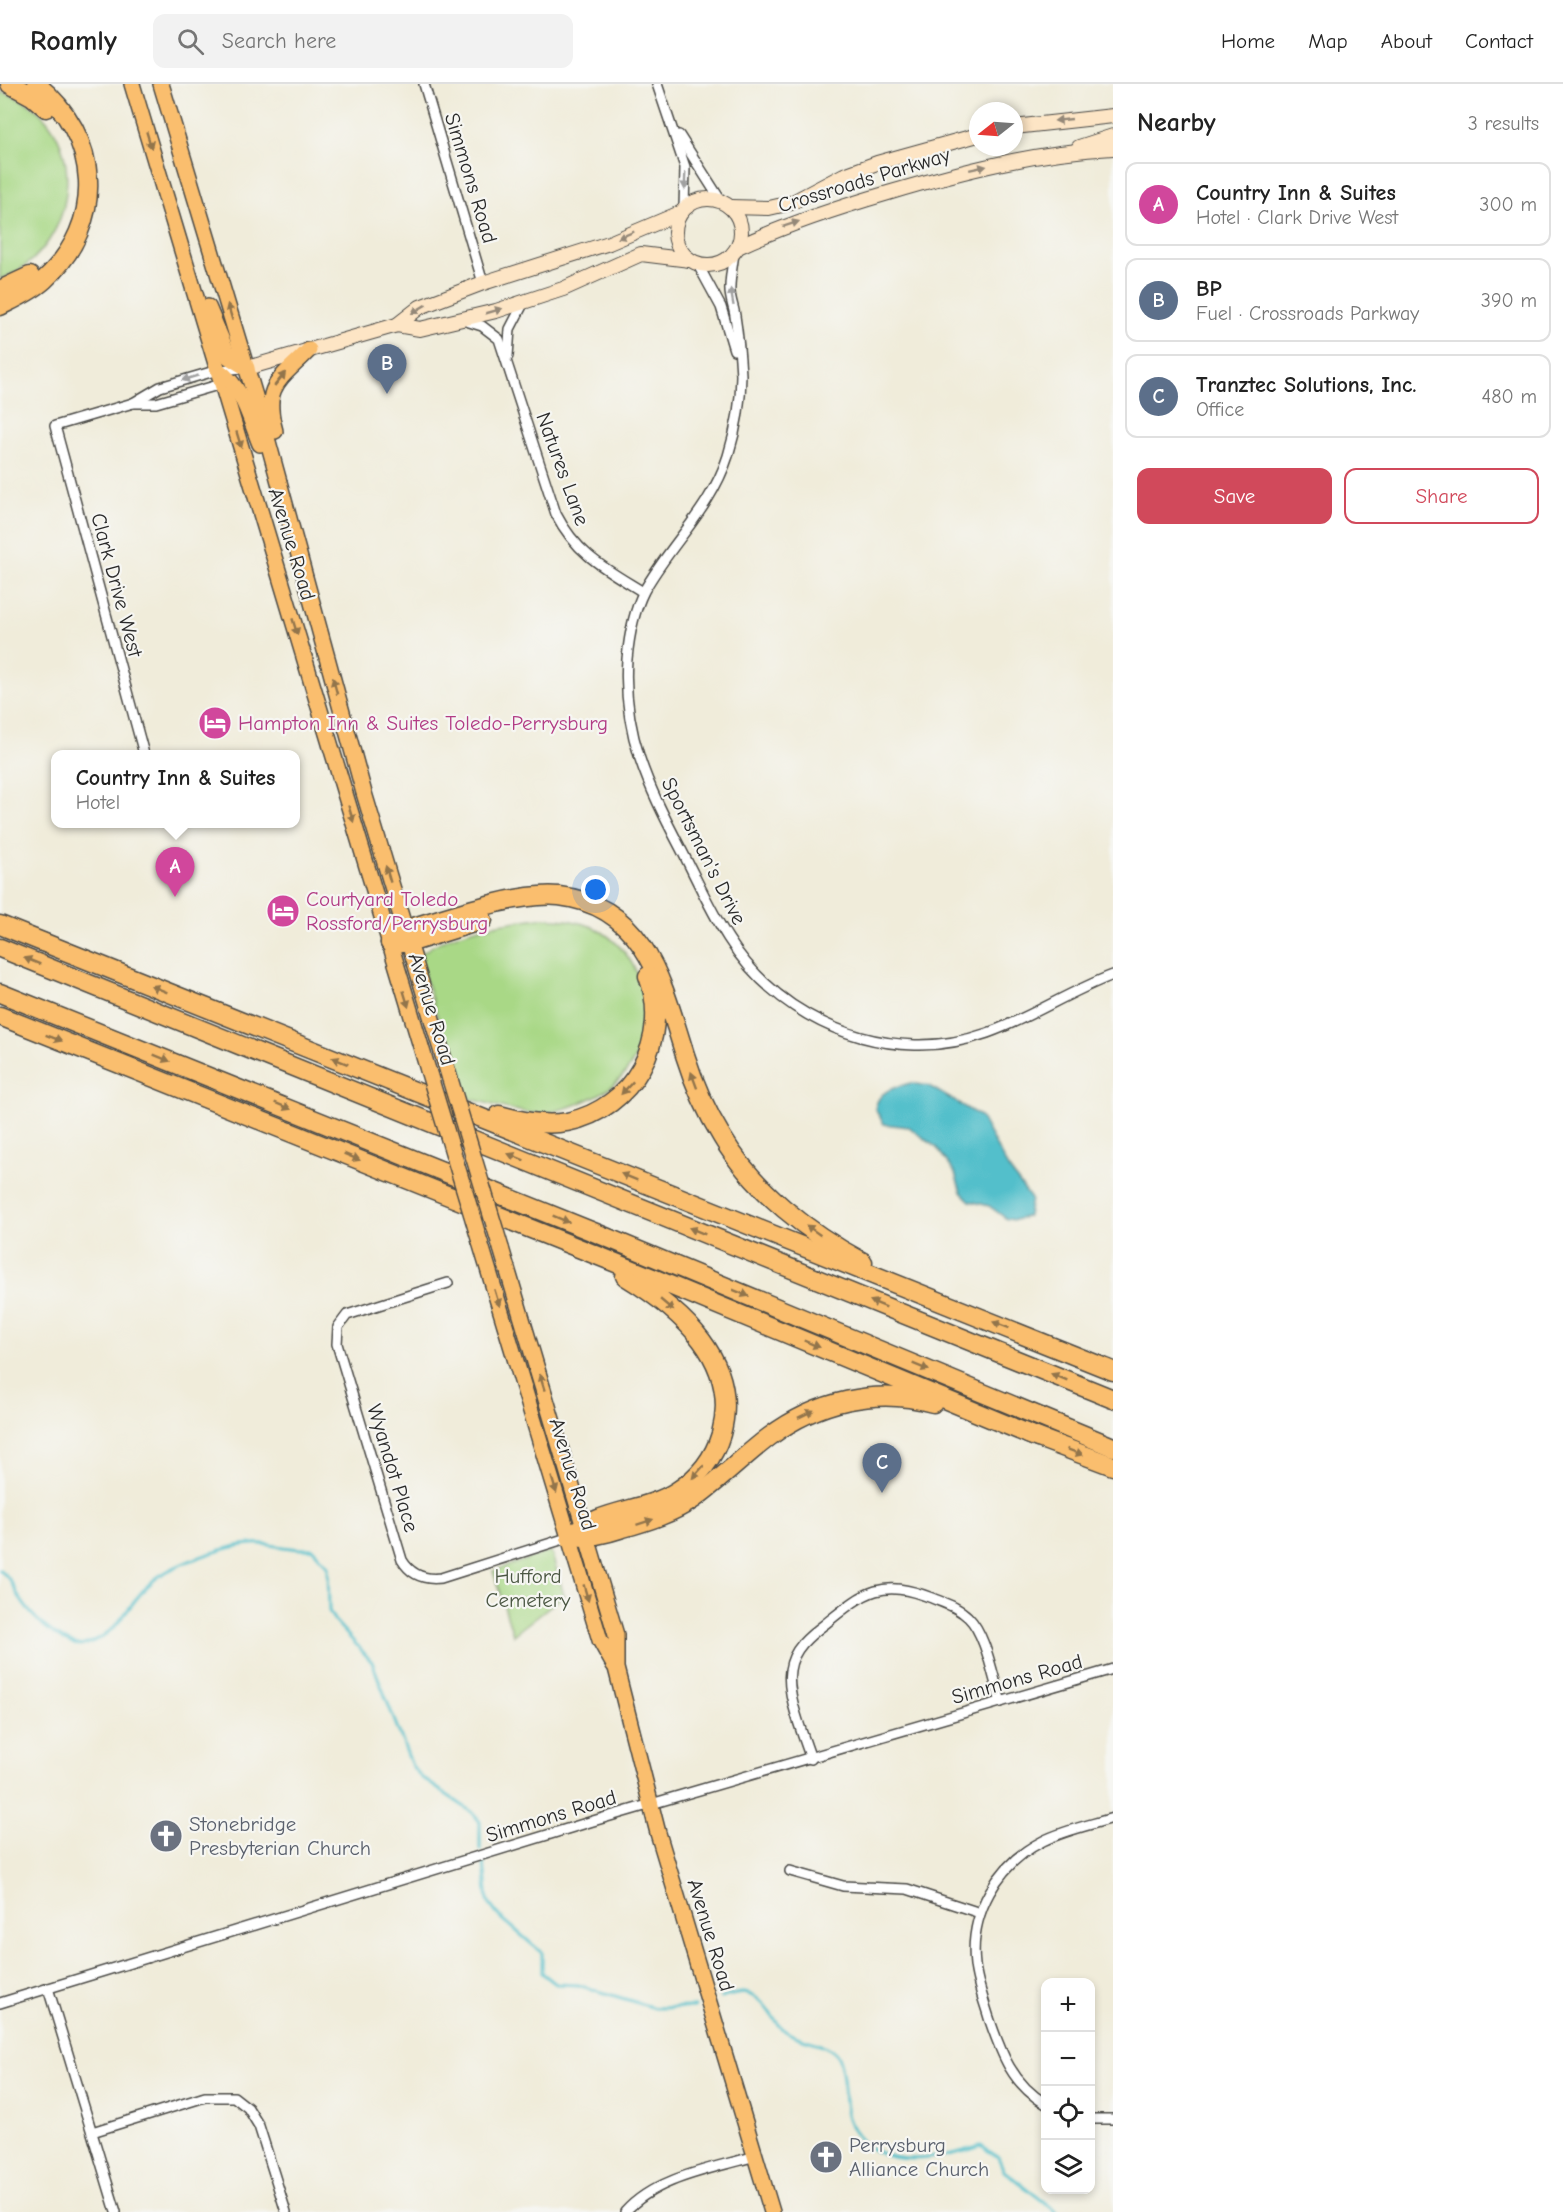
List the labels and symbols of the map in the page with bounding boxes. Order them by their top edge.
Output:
north arrow [969,102,1023,156]
street label: Simmons Road [440,110,502,246]
one-way arrow [1054,115,1073,125]
one-way arrow [145,131,154,149]
street label: Crossroads Parkway [775,142,954,218]
one-way arrow [969,163,988,172]
one-way arrow [680,171,690,190]
one-way arrow [782,218,800,228]
one-way arrow [617,231,635,240]
one-way arrow [727,287,736,306]
one-way arrow [225,303,234,321]
one-way arrow [411,304,427,315]
one-way arrow [485,306,503,315]
pin: B [368,344,406,394]
one-way arrow [273,371,286,387]
one-way arrow [180,374,198,383]
street label: Natures Lane [531,409,595,529]
one-way arrow [235,431,244,449]
street label: Avenue Road [264,485,320,603]
street label: Clark Drive West [86,510,148,661]
one-way arrow [291,618,300,636]
one-way arrow [330,677,339,695]
hotel icon: Hampton Inn & Suites Toledo-Perrysburg [197,705,233,741]
place label: Hampton Inn & Suites Toledo-Perrysburg [238,711,608,735]
street label: Sportsman's Drive [657,773,751,929]
one-way arrow [347,805,356,823]
pin: A [156,848,195,897]
one-way arrow [383,865,392,883]
your location [581,875,610,904]
place label: Courtyard Toledo Rossford/Perrysburg [306,887,488,935]
hotel icon: Courtyard Toledo Rossford/Perrysburg [265,893,301,929]
street label: Avenue Road [404,950,460,1068]
one-way arrow [23,956,41,965]
one-way arrow [150,984,168,993]
one-way arrow [402,990,411,1008]
one-way arrow [46,1033,64,1043]
one-way arrow [153,1054,171,1063]
one-way arrow [331,1056,349,1065]
one-way arrow [688,1071,698,1089]
one-way arrow [621,1080,634,1095]
one-way arrow [274,1101,292,1111]
one-way arrow [507,1152,525,1162]
one-way arrow [343,1153,361,1162]
one-way arrow [619,1172,637,1182]
one-way arrow [552,1215,570,1224]
one-way arrow [805,1224,821,1236]
one-way arrow [688,1226,706,1235]
one-way arrow [493,1289,502,1307]
one-way arrow [732,1289,750,1298]
one-way arrow [659,1298,675,1311]
one-way arrow [869,1299,887,1308]
one-way arrow [991,1320,1009,1330]
one-way arrow [803,1339,821,1349]
one-way arrow [913,1362,931,1372]
one-way arrow [1049,1372,1067,1382]
one-way arrow [537,1373,546,1391]
street label: Wyandot Place [362,1401,424,1535]
one-way arrow [798,1410,815,1419]
street label: Avenue Road [545,1415,601,1533]
pin: C [862,1444,902,1493]
one-way arrow [1066,1447,1084,1457]
one-way arrow [692,1465,706,1479]
one-way arrow [550,1476,559,1494]
one-way arrow [636,1516,654,1526]
park label: Hufford Cemetery [486,1564,571,1612]
one-way arrow [582,1584,591,1602]
street label: Simmons Road [949,1649,1085,1709]
street label: Simmons Road [483,1785,619,1847]
place label: Stonebridge Presbyterian Church [189,1812,371,1860]
church icon: Stonebridge Presbyterian Church [148,1818,184,1854]
street label: Avenue Road [683,1876,739,1994]
place label: Perrysburg Alliance Church [849,2133,989,2181]
church icon: Perrysburg Alliance Church [808,2139,844,2175]

